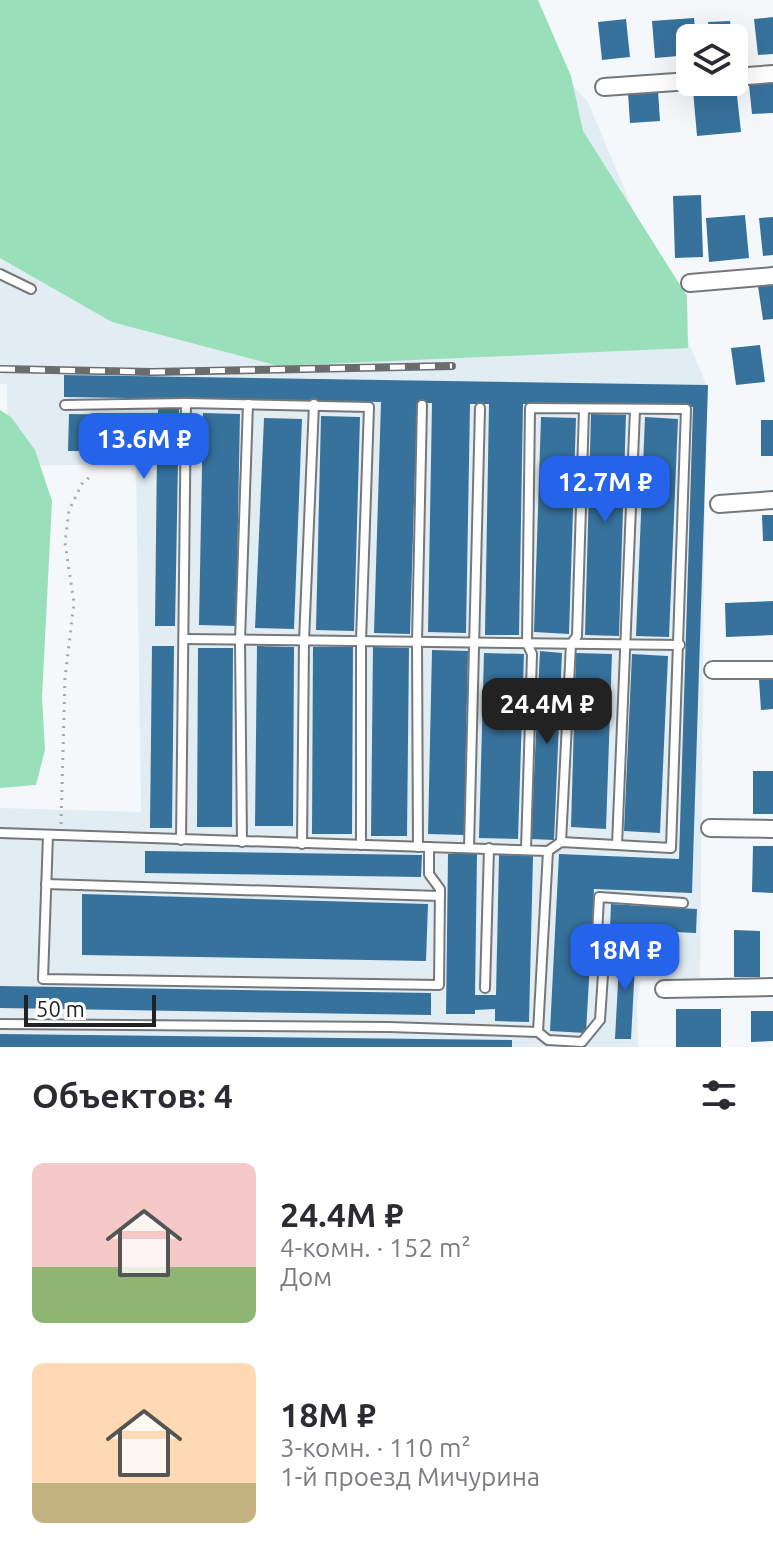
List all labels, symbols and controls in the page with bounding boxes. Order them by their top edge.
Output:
map controls [676,24,748,96]
button: layers [676,24,748,96]
pin: 13.6M ₽ [70,413,218,481]
text: 13.6M ₽ [97,424,191,453]
pin: 12.7M ₽ [531,456,679,524]
text: 12.7M ₽ [558,467,652,496]
pin: 24.4M ₽ [473,678,621,746]
text: 24.4M ₽ [500,689,594,718]
pin: 18M ₽ [569,924,681,992]
text: 18M ₽ [588,935,662,964]
scale bar [24,991,156,1027]
text: 50 m [36,996,85,1021]
icon: filters [697,1073,741,1117]
text: Объектов: 4 [32,1076,233,1114]
icon: home [96,1195,192,1291]
text: 24.4M ₽ [280,1195,403,1233]
text: 4-комн. · 152 m² [280,1233,471,1262]
text: Дом [280,1262,332,1291]
icon: home [96,1395,192,1491]
text: 18M ₽ [280,1395,376,1433]
text: 3-комн. · 110 m² [280,1433,471,1462]
text: 1-й проезд Мичурина [280,1462,540,1491]

